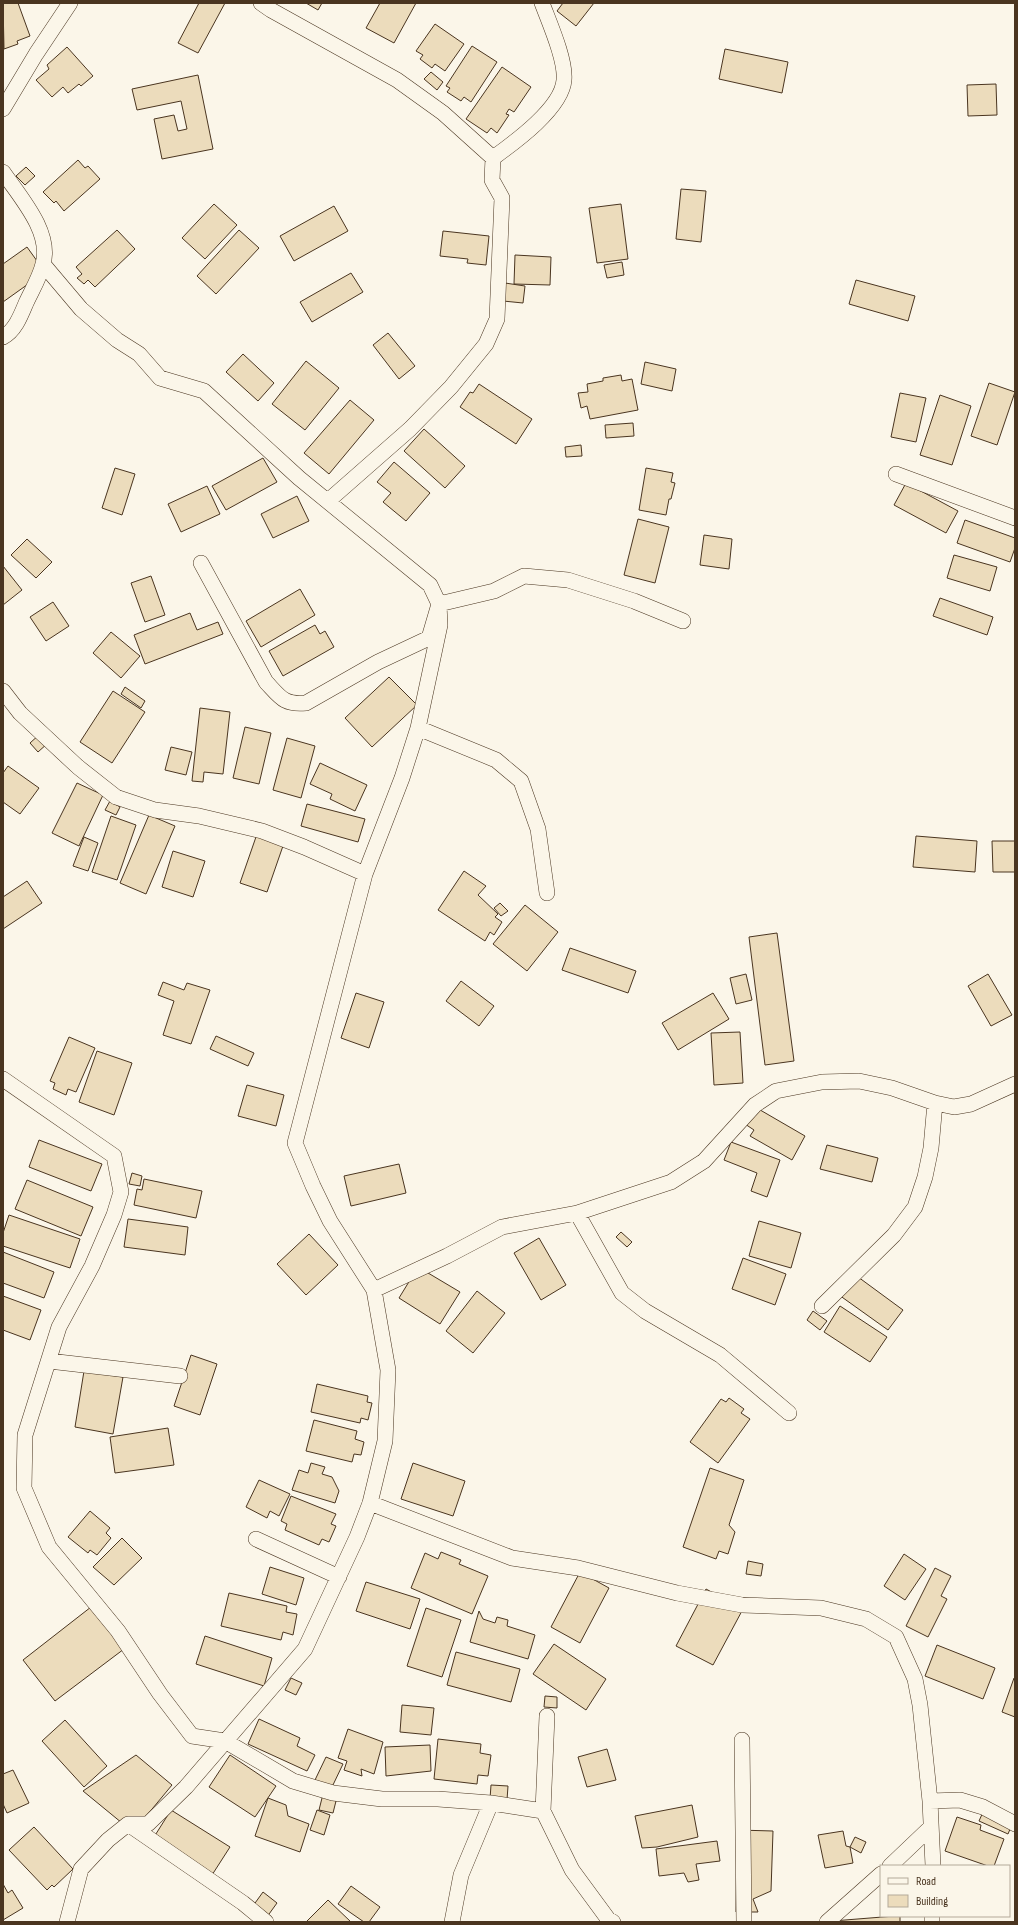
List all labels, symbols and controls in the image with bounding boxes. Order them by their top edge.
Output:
legend [880,1865,1010,1917]
text: Road [916,1874,936,1889]
text: Building [916,1894,948,1909]

